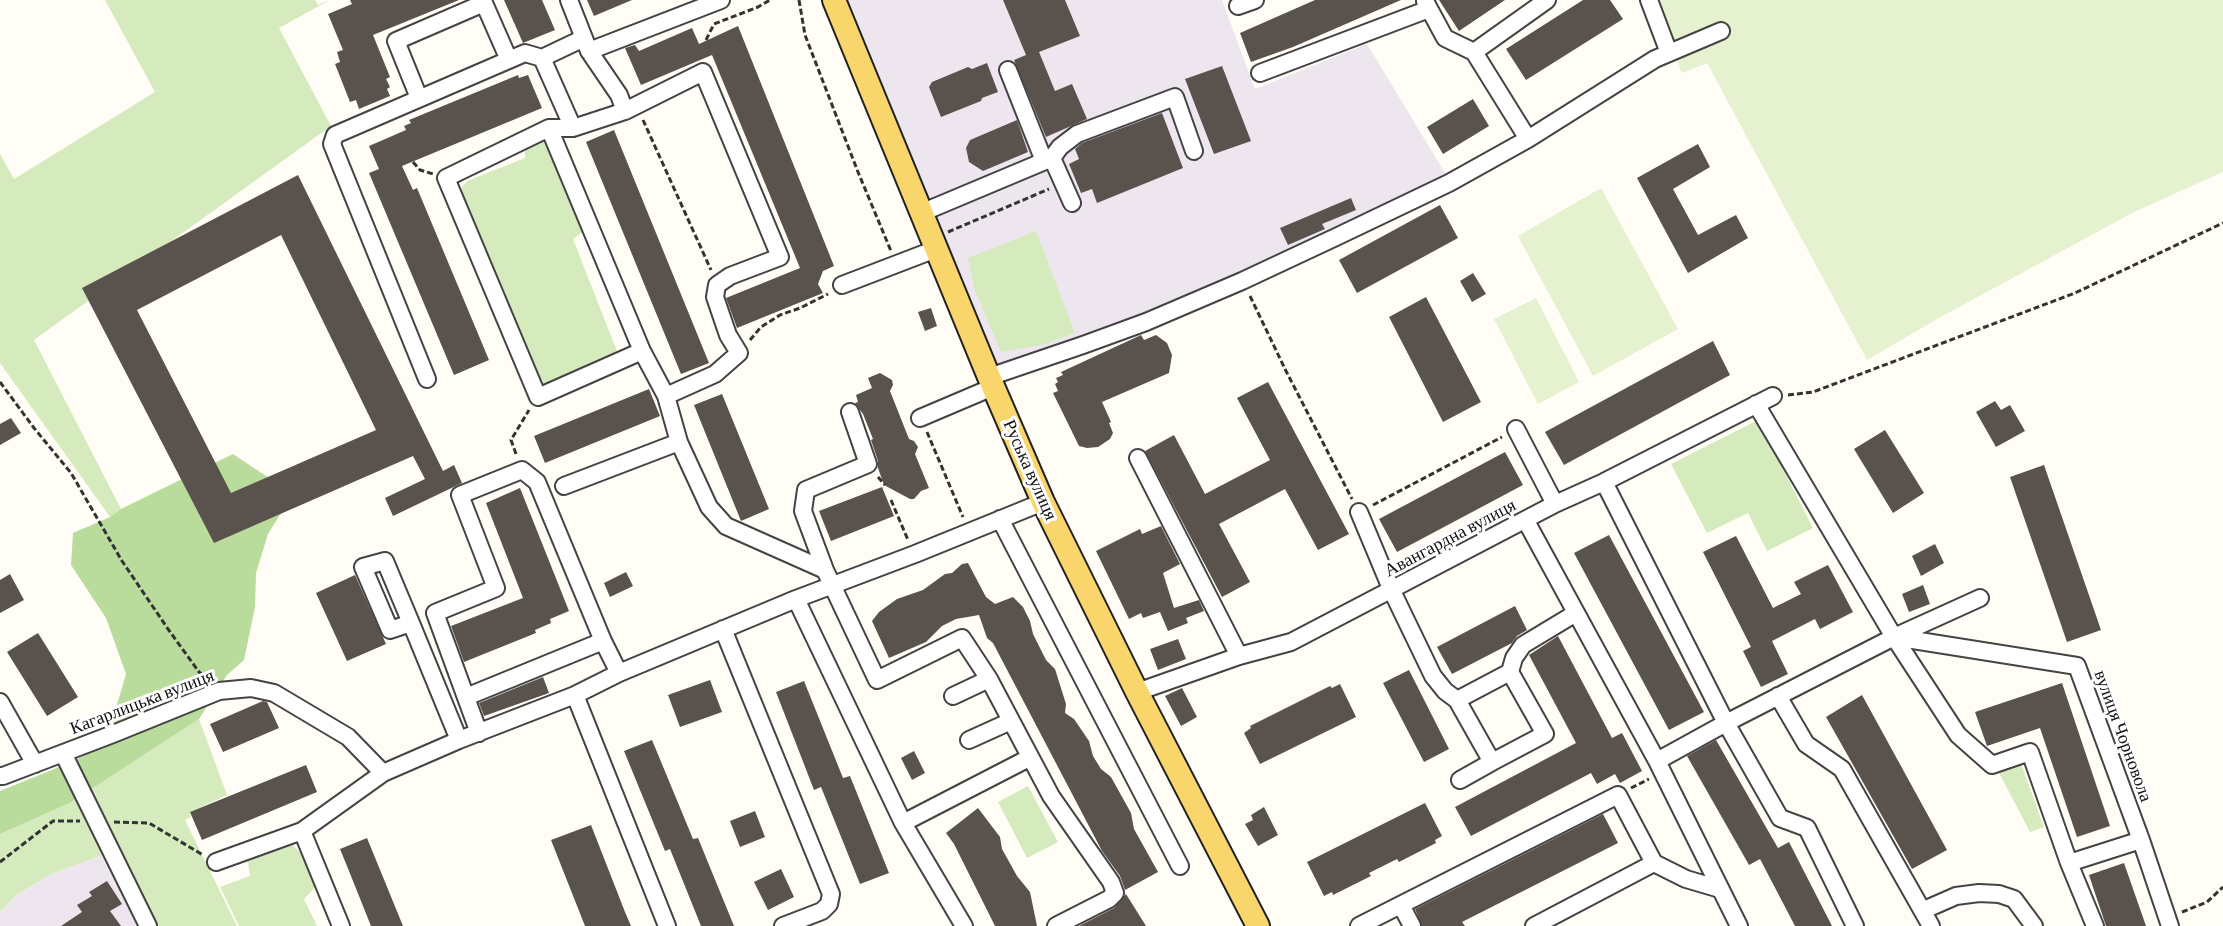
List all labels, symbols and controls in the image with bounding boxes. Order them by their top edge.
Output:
street label: Руська вулиця [998,416,1062,524]
street label: Авангардна вулиця [1381,494,1519,582]
street label: Кагарлицька вулиця [67,665,217,739]
street label: вулиця Чорновола [2089,667,2157,805]

